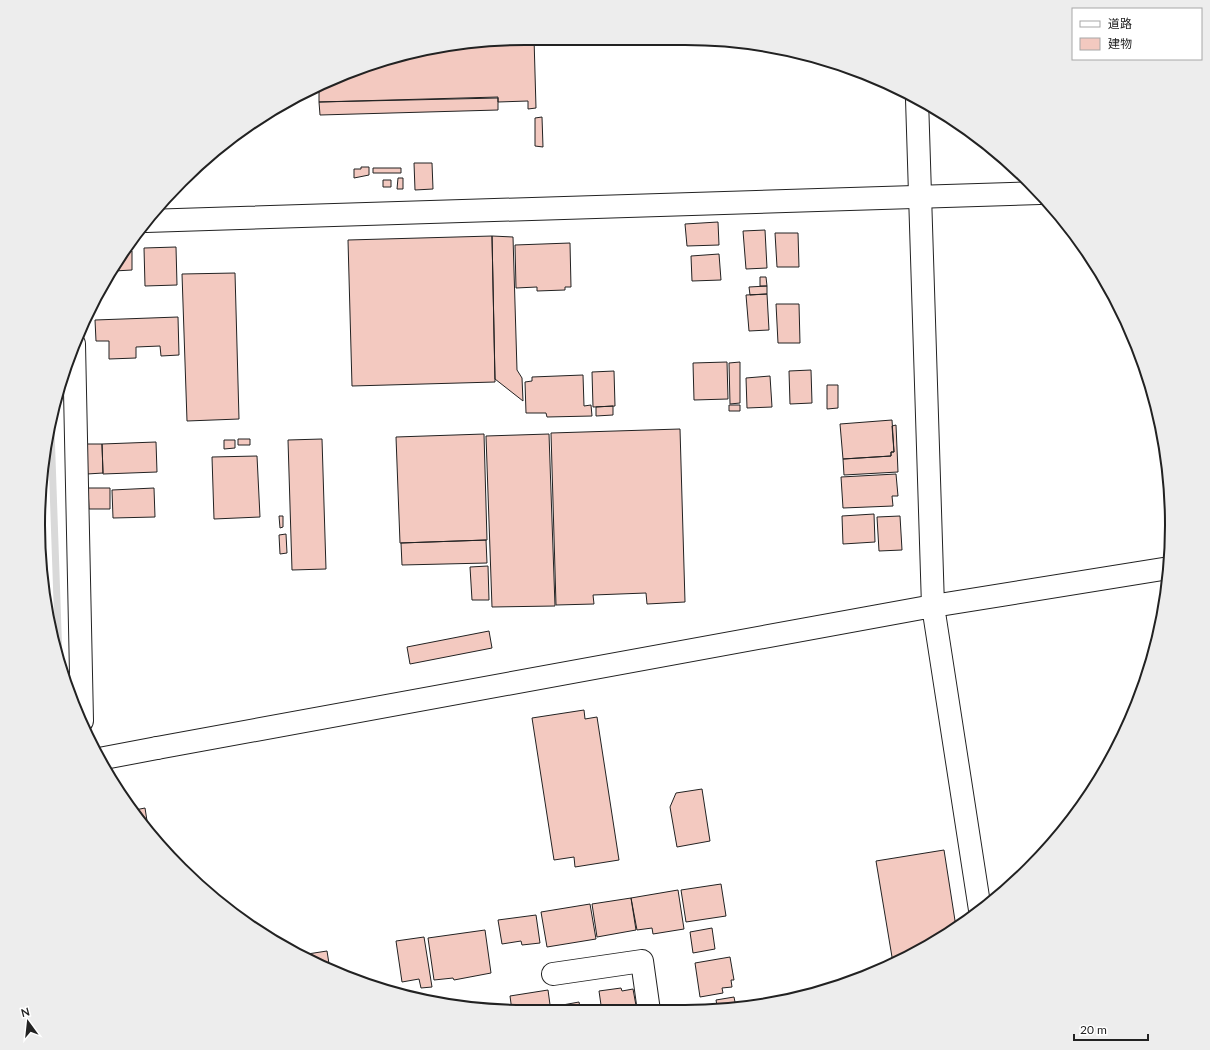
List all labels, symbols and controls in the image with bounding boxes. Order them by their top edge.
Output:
legend [1072,8,1202,60]
text: 道路 [1108,16,1132,31]
text: 建物 [1108,36,1132,51]
north arrow [8,1002,48,1042]
text: N [20,1004,31,1019]
scale bar [1074,1016,1148,1042]
text: 20 m [1080,1022,1107,1037]

